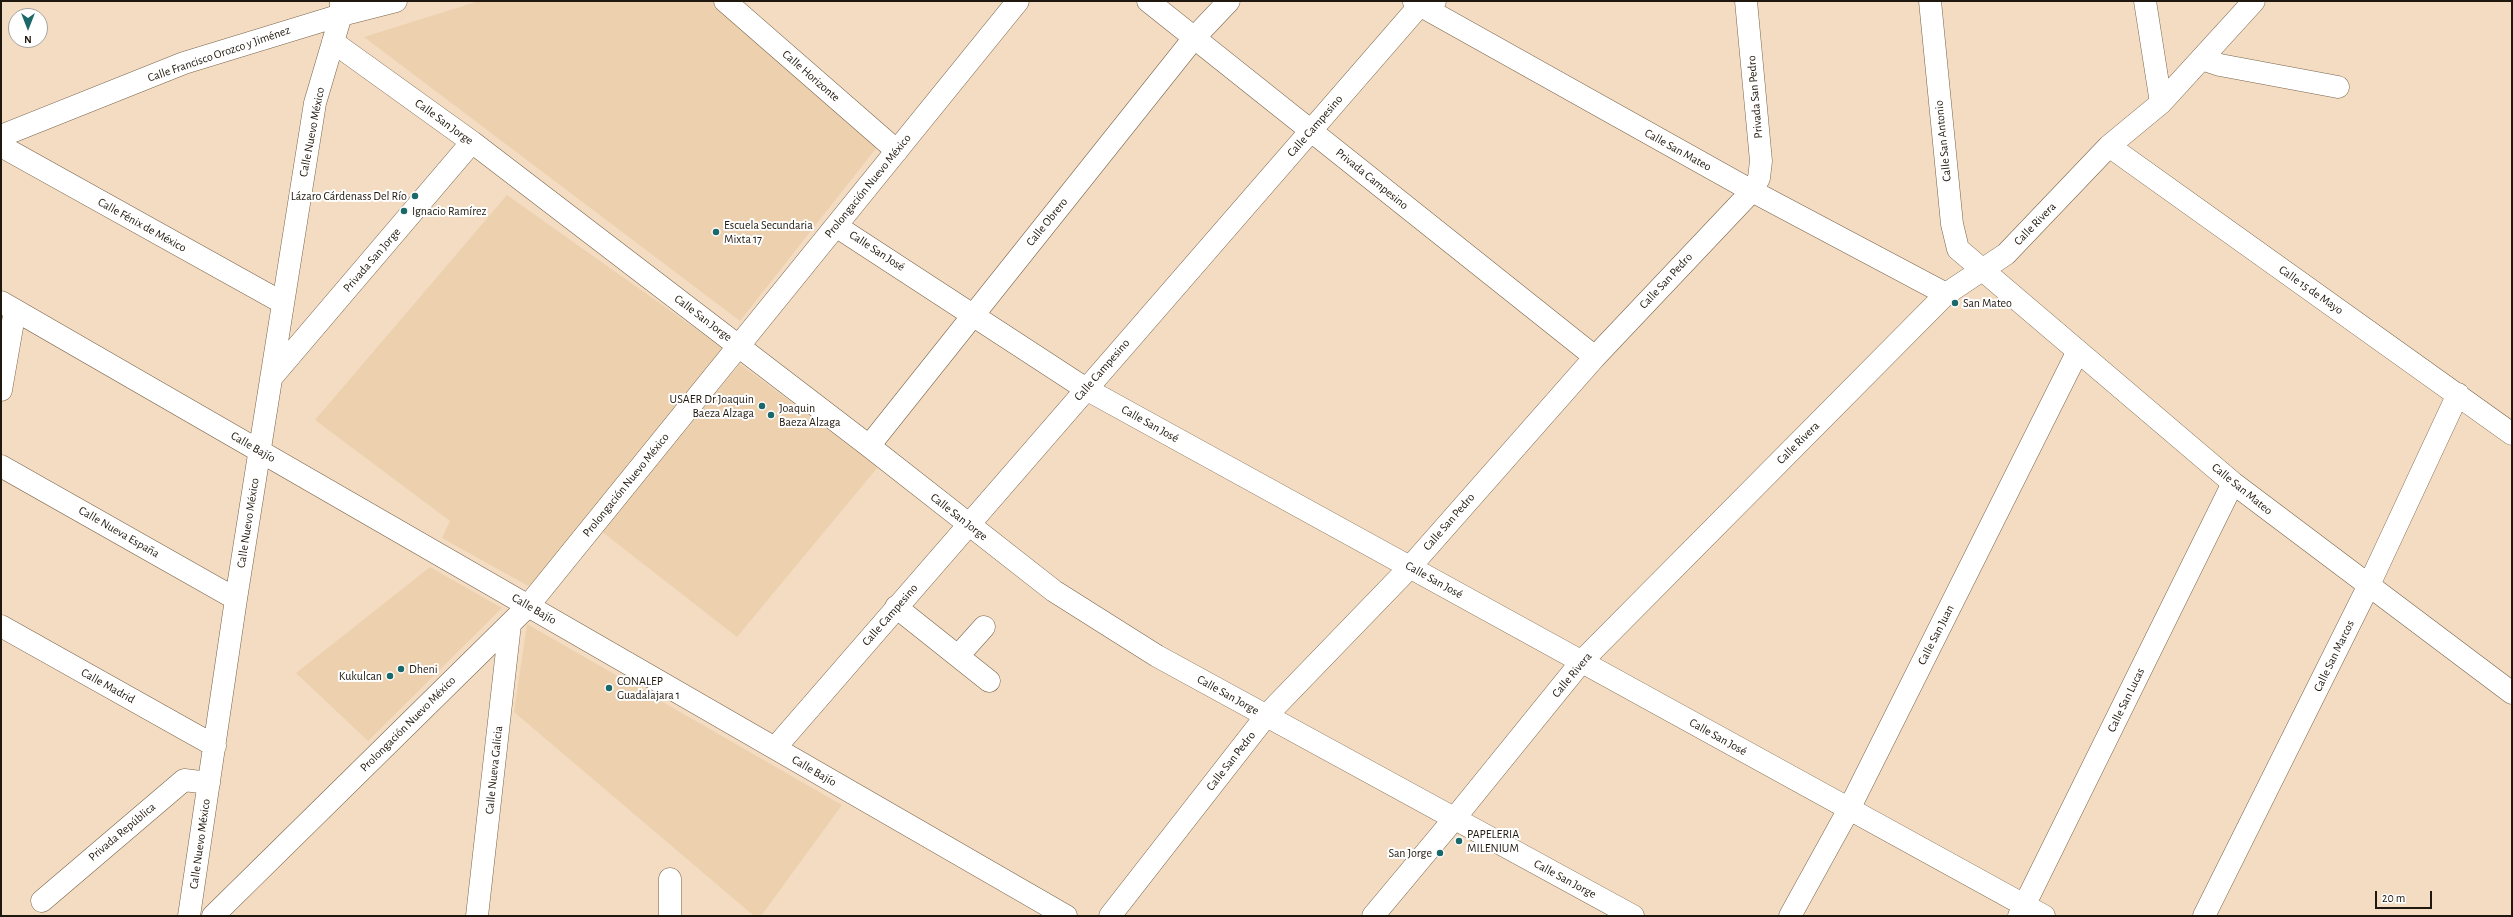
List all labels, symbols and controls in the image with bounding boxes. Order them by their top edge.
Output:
north arrow [8,8,48,48]
street label: Calle Francisco Orozco y Jiménez [146,23,292,85]
text: N [24,34,32,45]
street label: Calle Horizonte [779,47,843,105]
street label: Privada San Pedro [1744,55,1766,139]
street label: Calle Nuevo México [296,86,328,178]
street label: Calle Campesino [1284,92,1346,160]
street label: Calle San Jorge [412,96,476,148]
street label: Calle San Antonio [1932,100,1954,182]
street label: Calle San Mateo [1642,126,1714,174]
street label: Prolongación Nuevo México [822,131,914,241]
street label: Privada Campesino [1333,145,1411,213]
place label: Lázaro Cárdenass Del Río [291,189,407,203]
marker: Lázaro Cárdenass Del Río [410,191,420,201]
street label: Calle Fénix de México [95,195,189,255]
street label: Calle Obrero [1023,195,1071,249]
street label: Calle Rivera [2011,199,2059,249]
place label: Ignacio Ramírez [412,204,487,218]
marker: Ignacio Ramírez [399,206,409,216]
place label: Escuela Secundaria Mixta 17 [724,218,813,246]
street label: Privada San Jorge [340,225,404,295]
marker: Escuela Secundaria Mixta 17 [711,227,721,237]
street label: Calle San José [846,228,908,274]
street label: Calle San Pedro [1636,250,1696,312]
street label: Calle 15 de Mayo [2276,262,2346,318]
street label: Calle San Jorge [671,292,735,344]
place label: San Mateo [1963,296,2012,310]
marker: San Mateo [1950,298,1960,308]
street label: Calle Campesino [1071,336,1133,404]
place label: USAER Dr Joaquin Baeza Alzaga [670,392,754,420]
marker: USAER Dr Joaquin Baeza Alzaga [757,401,767,411]
place label: Joaquin Baeza Alzaga [779,401,841,429]
street label: Calle San José [1119,402,1181,446]
marker: Joaquin Baeza Alzaga [766,410,776,420]
street label: Calle Rivera [1774,419,1822,467]
street label: Calle Bajío [228,428,278,466]
street label: Prolongación Nuevo México [580,430,672,540]
street label: Calle San Mateo [2209,460,2275,518]
street label: Calle Nuevo México [234,477,262,569]
street label: Calle San Jorge [927,490,991,544]
street label: Calle San Pedro [1420,490,1478,554]
street label: Calle Nueva España [76,503,162,561]
street label: Calle San José [1403,558,1465,602]
street label: Calle Campesino [859,581,921,649]
street label: Calle Bajío [509,590,559,628]
street label: Calle San Juan [1915,603,1957,667]
street label: Calle San Marcos [2310,618,2358,694]
street label: Calle Rivera [1549,649,1595,701]
place label: Dheni [409,662,438,676]
marker: Dheni [396,664,406,674]
street label: Calle Madrid [79,665,137,707]
street label: Calle San Lucas [2104,665,2148,735]
place label: Kukulcan [339,669,382,683]
marker: Kukulcan [385,671,395,681]
street label: Calle San Jorge [1194,672,1262,718]
street label: Prolongación Nuevo México [357,673,459,775]
place label: CONALEP Guadalajara 1 [617,674,680,702]
marker: CONALEP Guadalajara 1 [604,683,614,693]
street label: Calle San José [1687,715,1749,759]
street label: Calle Nueva Galicia [482,725,506,815]
street label: Calle San Pedro [1203,728,1259,794]
street label: Calle Bajío [789,752,839,790]
street label: Calle Nuevo México [187,798,213,890]
street label: Privada República [86,800,158,864]
place label: PAPELERIA MILENIUM [1467,827,1519,855]
marker: PAPELERIA MILENIUM [1454,836,1464,846]
place label: San Jorge [1388,846,1432,860]
marker: San Jorge [1435,848,1445,858]
street label: Calle San Jorge [1531,857,1599,901]
scale bar [2377,883,2434,909]
text: 20 m [2382,892,2405,904]

